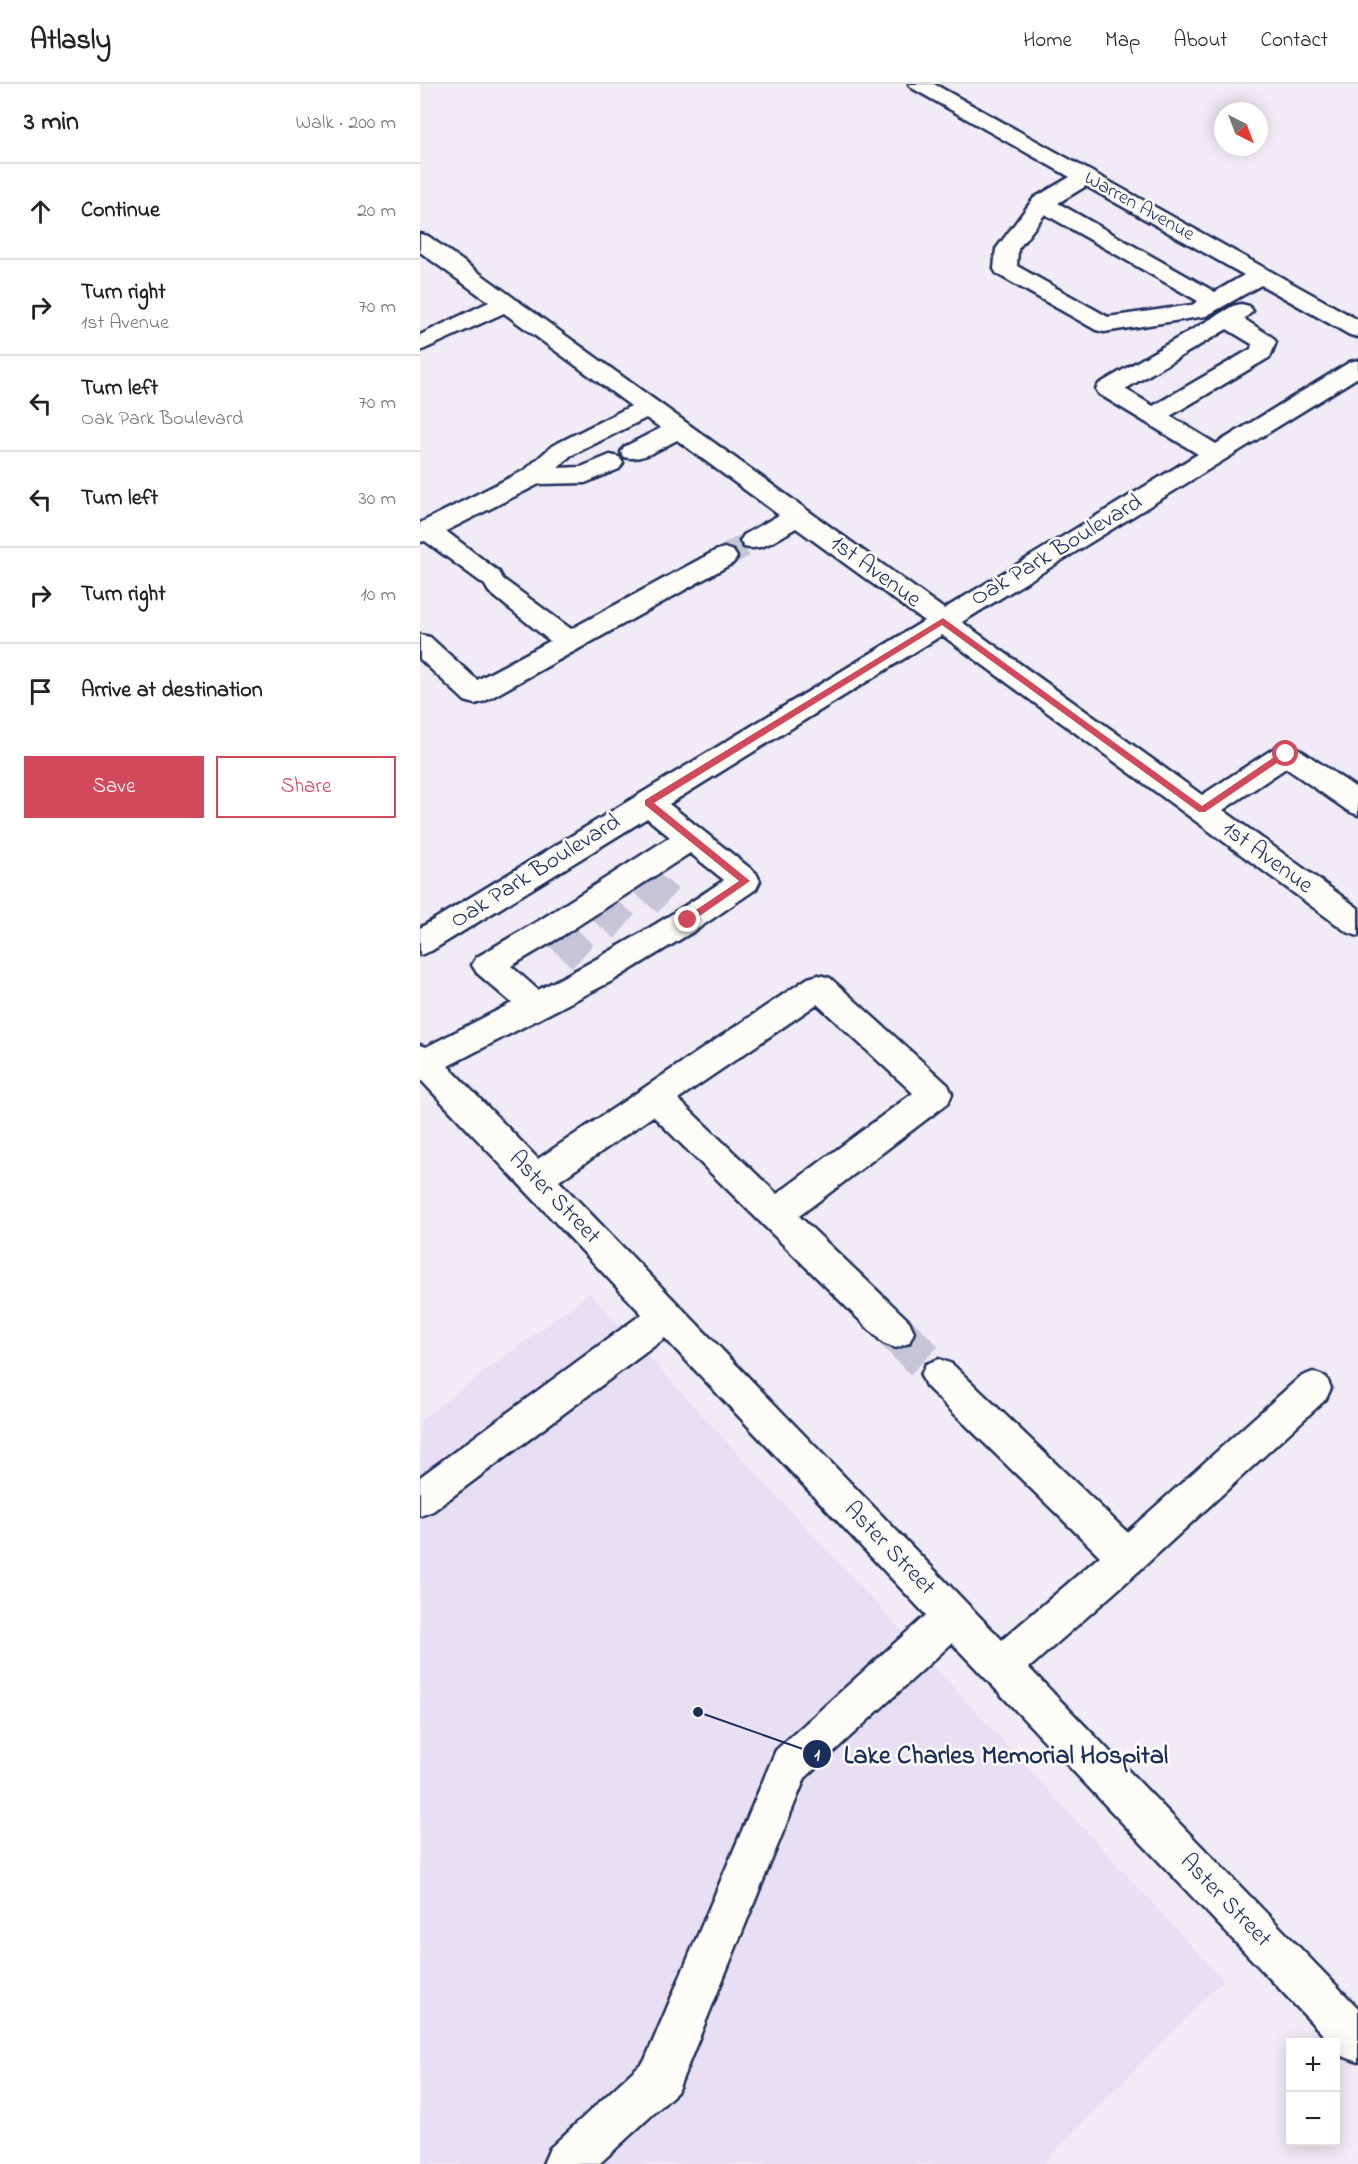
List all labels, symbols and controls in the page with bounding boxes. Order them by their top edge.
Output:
text: Atlasly [30,21,111,62]
text: Home [1023,26,1072,56]
text: Map [1105,26,1140,56]
text: About [1173,26,1227,56]
text: Contact [1260,26,1328,56]
north arrow [1214,102,1268,156]
text: 3 min [24,104,79,142]
text: Walk · 200 m [296,109,396,138]
street label: Warren Avenue [1078,165,1200,249]
icon: ahead [24,195,57,228]
text: Continue [81,195,160,227]
text: 20 m [357,197,396,226]
text: Turn right [81,277,166,309]
icon: right [24,291,57,324]
text: 70 m [359,293,396,322]
text: 1st Avenue [81,309,169,338]
text: Turn left [81,373,158,405]
icon: left [24,387,57,420]
text: 70 m [359,389,396,418]
text: Oak Park Boulevard [81,405,243,434]
icon: left [24,483,57,516]
text: Turn left [81,483,158,515]
text: 30 m [359,485,396,514]
street label: Oak Park Boulevard [964,486,1150,616]
street label: 1st Avenue [822,527,928,617]
icon: right [24,579,57,612]
text: Turn right [81,579,166,611]
text: 10 m [360,581,396,610]
icon: arrive [24,675,57,708]
text: Arrive at destination [81,675,263,707]
route start [1272,740,1298,766]
button: Save [24,756,204,818]
button: Share [216,756,396,818]
street label: Oak Park Boulevard [444,805,628,938]
street label: 1st Avenue [1214,813,1320,903]
route end [674,906,700,932]
street label: Aster Street [500,1143,608,1253]
street label: Aster Street [835,1494,943,1604]
callout: Lake Charles Memorial Hospital [802,1732,1180,1776]
text: Lake Charles Memorial Hospital [844,1738,1168,1776]
text: 1 [814,1743,820,1769]
street label: Aster Street [1171,1846,1279,1956]
map controls [1286,2038,1340,2146]
button: + [1286,2038,1340,2092]
button: − [1286,2092,1340,2146]

